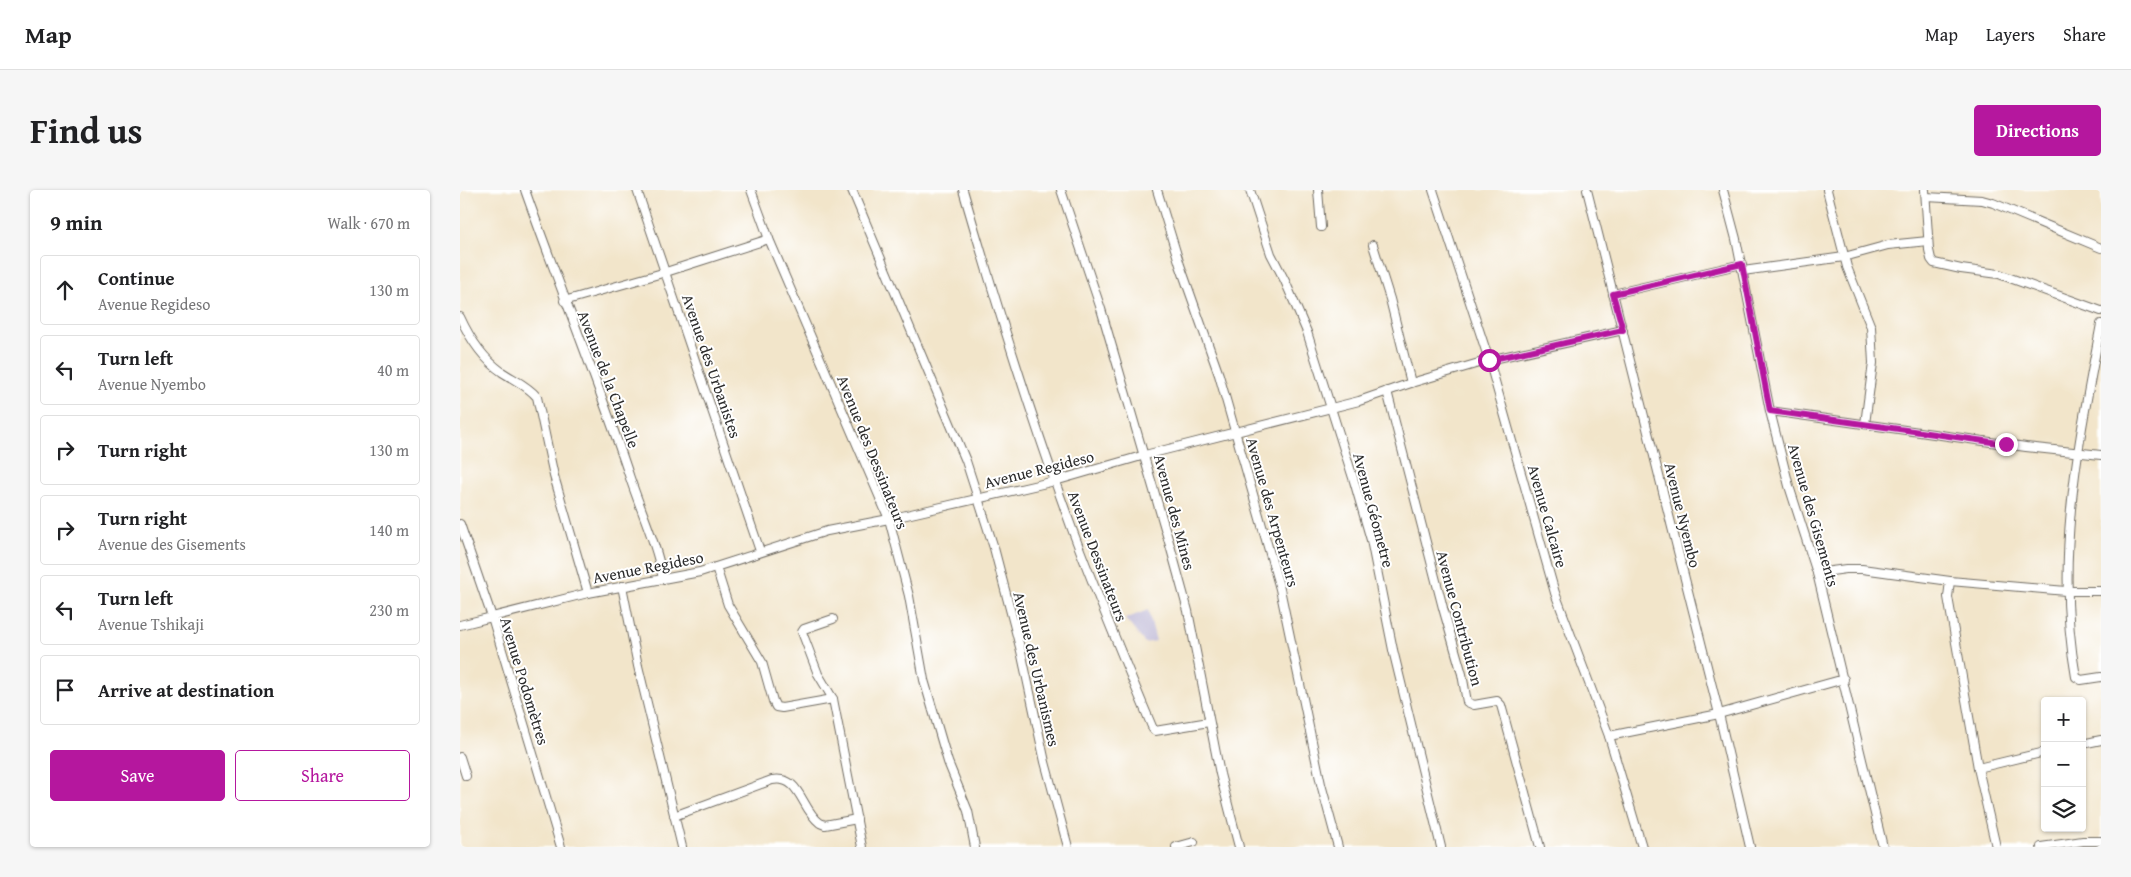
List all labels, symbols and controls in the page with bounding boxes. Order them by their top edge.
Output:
text: Map [25,17,72,52]
text: Map [1925,21,1958,48]
text: Layers [1986,21,2035,48]
text: Share [2063,21,2106,48]
text: Find us [30,105,143,156]
button: Directions [1974,105,2101,156]
text: 9 min [50,207,102,238]
text: Walk · 670 m [327,211,410,235]
text: Continue [98,264,175,292]
icon: ahead [51,276,79,304]
text: 130 m [369,278,409,302]
street label: Avenue des Urbanistes [676,291,748,441]
text: Avenue Regideso [98,292,210,316]
street label: Avenue de la Chapelle [572,307,646,451]
text: Turn left [98,344,173,372]
route start [1478,349,1501,372]
icon: left [51,356,79,384]
text: 40 m [377,358,409,382]
street label: Avenue des Dessinateurs [831,371,915,533]
text: Avenue Nyembo [98,372,206,396]
route end [1995,433,2018,456]
street label: Avenue des Arpenteurs [1240,434,1306,590]
icon: right [51,436,79,464]
text: Turn right [98,436,187,464]
text: 130 m [369,438,409,462]
street label: Avenue des Gisements [1782,441,1846,589]
street label: Avenue Regideso [982,444,1096,494]
street label: Avenue Géometre [1347,450,1401,570]
street label: Avenue des Mines [1148,451,1202,573]
street label: Avenue Nyembo [1658,460,1708,570]
street label: Avenue Calcaire [1522,462,1574,570]
street label: Avenue Dessinateurs [1062,487,1134,625]
text: Turn right [98,504,187,532]
icon: right [51,516,79,544]
text: 140 m [369,518,409,542]
text: Avenue des Gisements [98,532,246,556]
street label: Avenue Regideso [591,544,705,590]
street label: Avenue Contribution [1430,548,1490,688]
text: Turn left [98,584,173,612]
street label: Avenue des Urbanismes [1007,589,1067,749]
icon: left [51,596,79,624]
text: 230 m [369,598,409,622]
text: Avenue Tshikaji [98,612,204,636]
street label: Avenue Podomètres [494,614,556,748]
icon: arrive [51,676,79,704]
text: Arrive at destination [98,676,274,704]
map controls [2041,697,2086,832]
button: + [2041,697,2086,742]
button: − [2041,742,2086,787]
button: Save [50,750,225,801]
button: Share [235,750,410,801]
button: layers [2041,787,2086,832]

